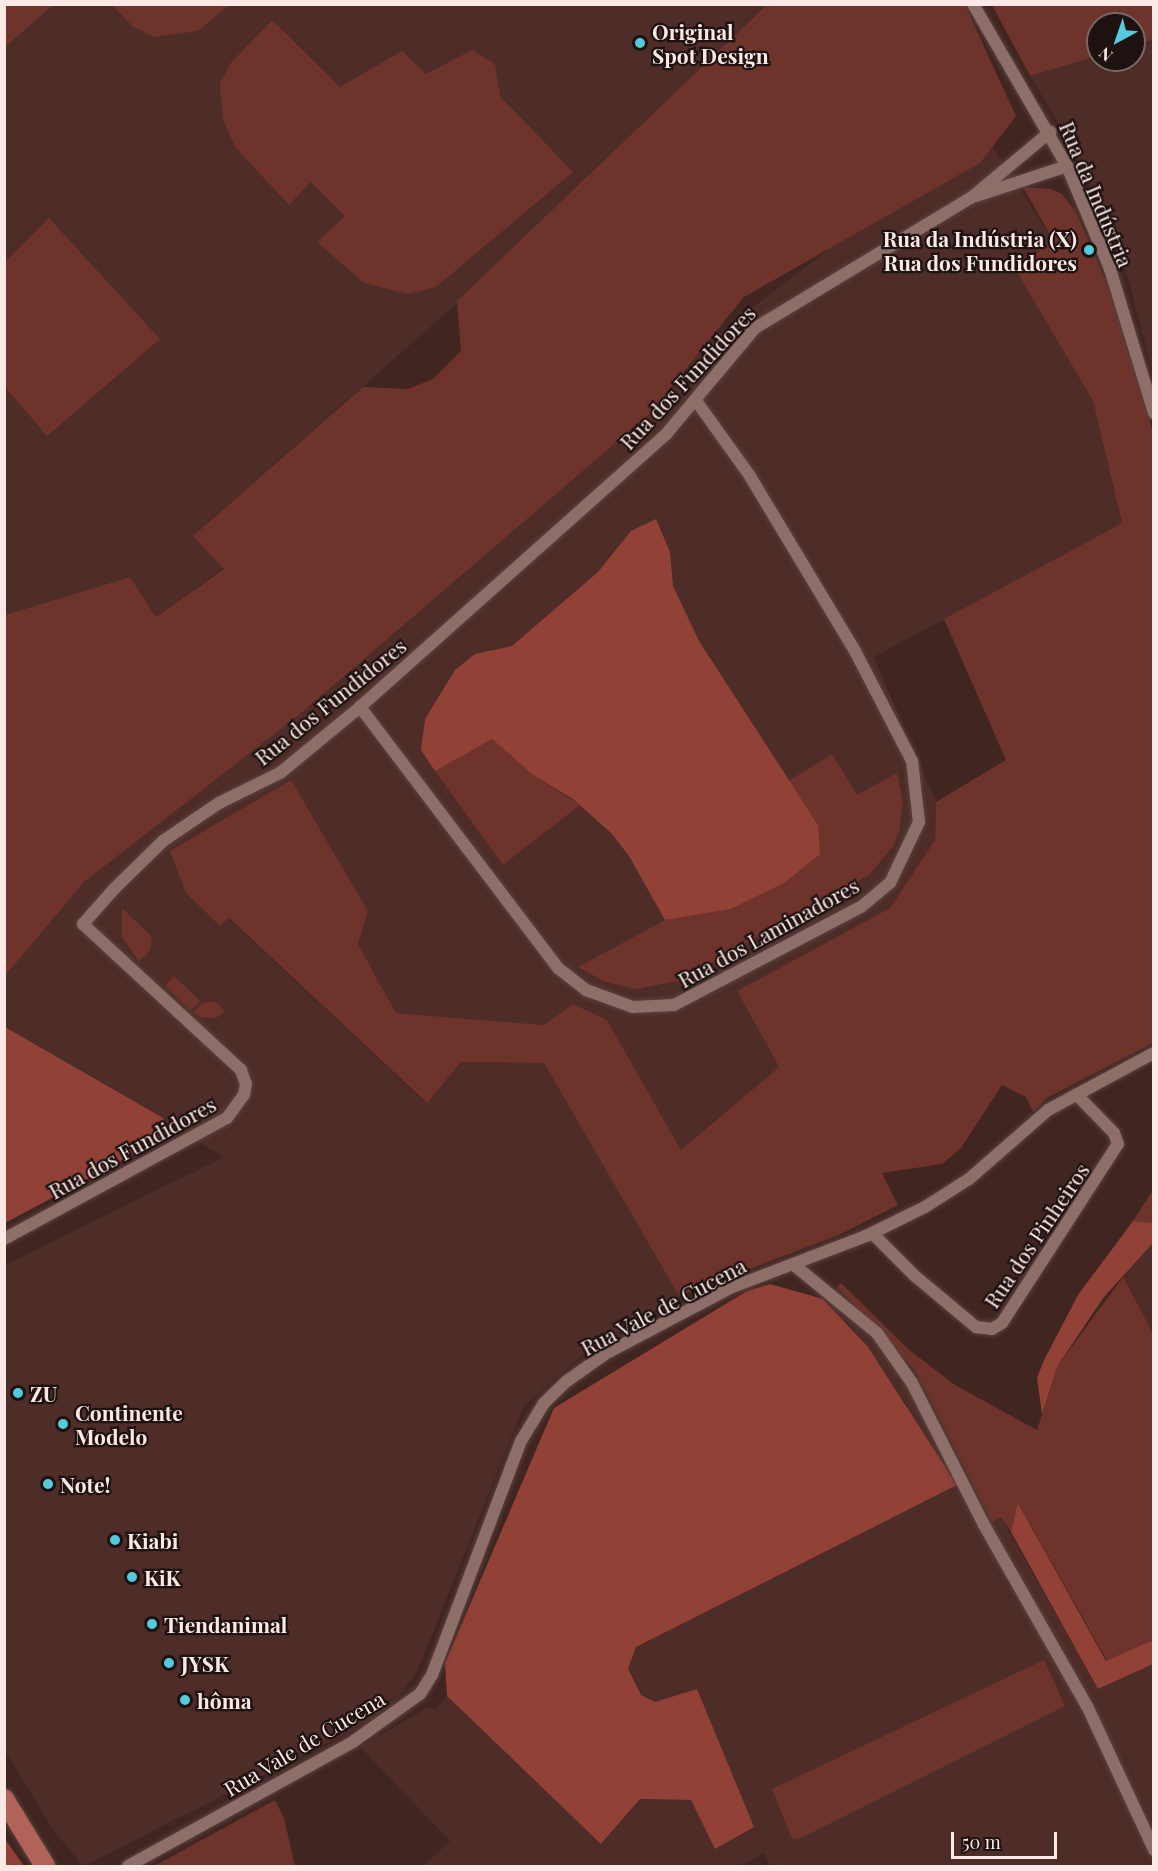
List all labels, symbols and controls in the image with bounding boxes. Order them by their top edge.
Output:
north arrow [1086,12,1146,72]
place label: Original Spot Design [652,18,769,68]
marker: Original Spot Design [633,36,647,50]
text: N [1094,43,1117,66]
street label: Rua da Indústria [1055,117,1139,271]
place label: Rua da Indústria (X) Rua dos Fundidores [882,225,1077,275]
marker: Rua da Indústria (X) Rua dos Fundidores [1082,243,1096,257]
street label: Rua dos Fundidores [614,300,760,454]
street label: Rua dos Fundidores [249,632,411,770]
street label: Rua dos Laminadores [673,872,863,992]
street label: Rua dos Fundidores [44,1091,220,1203]
street label: Rua dos Pinheiros [978,1158,1094,1312]
street label: Rua Vale de Cucena [576,1252,750,1360]
place label: ZU [30,1380,57,1406]
marker: ZU [11,1386,25,1400]
place label: Continente Modelo [75,1399,183,1449]
marker: Continente Modelo [56,1417,70,1431]
place label: Note! [60,1471,111,1497]
marker: Note! [41,1477,55,1491]
place label: Kiabi [127,1527,178,1553]
marker: Kiabi [108,1533,122,1547]
place label: KiK [144,1564,181,1590]
marker: KiK [125,1570,139,1584]
place label: Tiendanimal [164,1611,287,1637]
marker: Tiendanimal [145,1617,159,1631]
place label: JYSK [181,1650,229,1676]
marker: JYSK [162,1656,176,1670]
street label: Rua Vale de Cucena [219,1685,389,1801]
place label: hôma [197,1687,252,1713]
marker: hôma [178,1693,192,1707]
scale bar [954,1820,1060,1858]
text: 50 m [962,1830,1001,1854]

